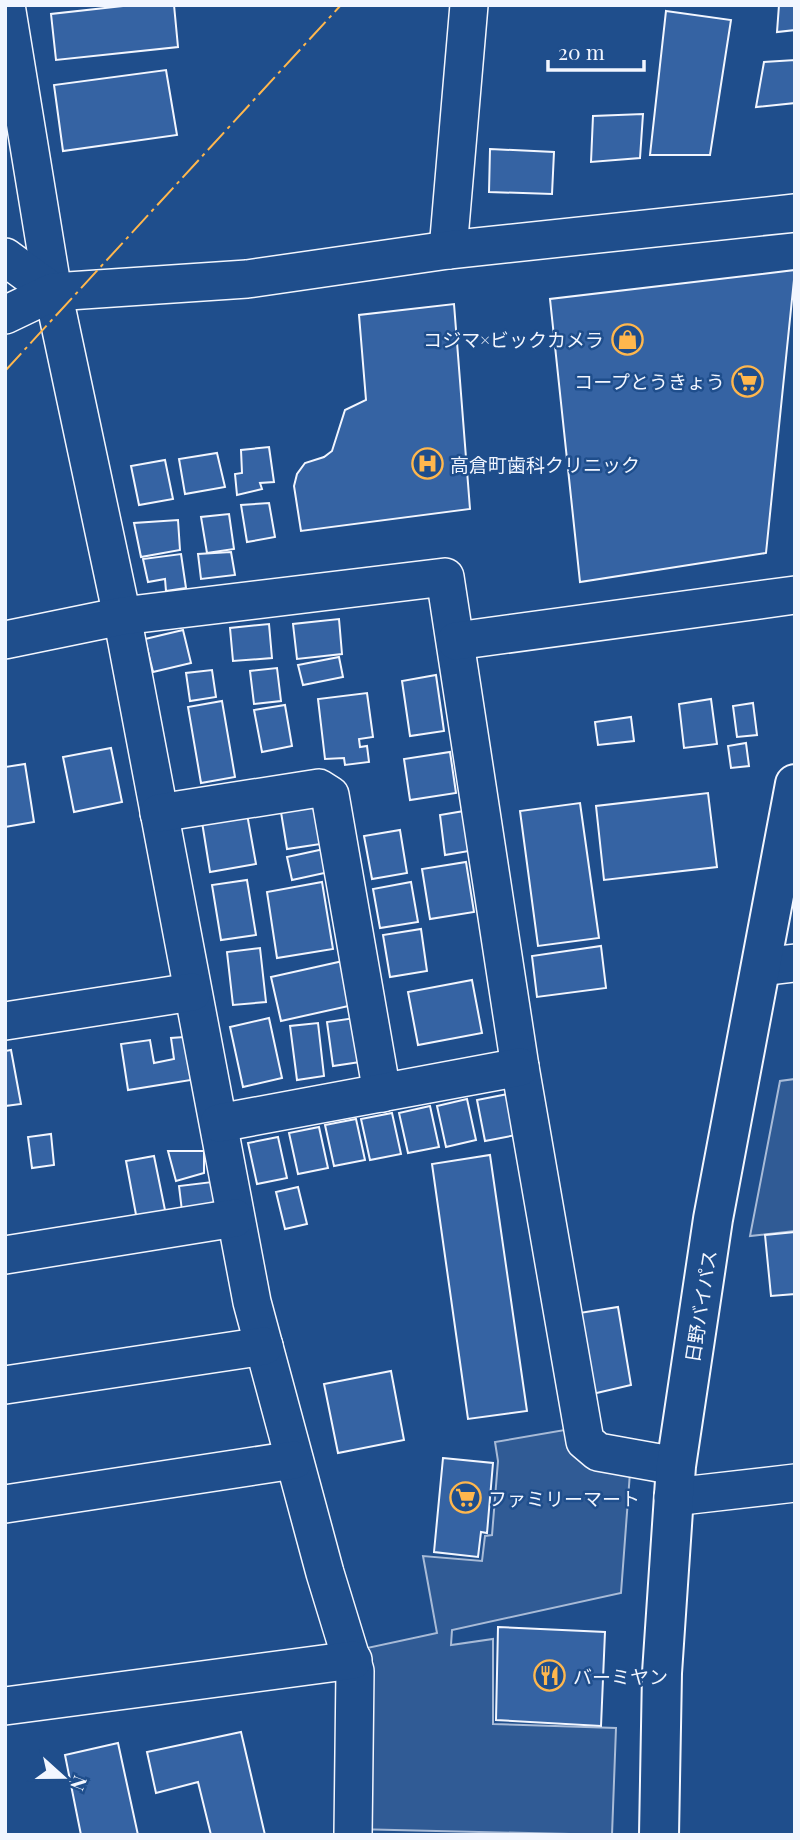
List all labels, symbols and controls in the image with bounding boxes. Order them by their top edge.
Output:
scale bar [548,28,644,72]
text: 20 m [558,37,605,65]
shop icon: コジマ×ビックカメラ [610,322,644,356]
place label: コジマ×ビックカメラ [423,326,604,352]
supermarket icon: コープとうきょう [731,364,765,398]
place label: コープとうきょう [574,368,725,394]
hospital icon: 高倉町歯科クリニック [410,447,444,481]
place label: 高倉町歯科クリニック [450,451,640,477]
street label: 日野バイパス [678,1248,722,1364]
supermarket icon: ファミリーマート [448,1481,482,1515]
place label: ファミリーマート [488,1485,640,1511]
restaurant icon: バーミヤン [533,1659,567,1693]
place label: バーミヤン [573,1663,668,1689]
north arrow [28,1742,98,1812]
text: N [65,1772,94,1795]

